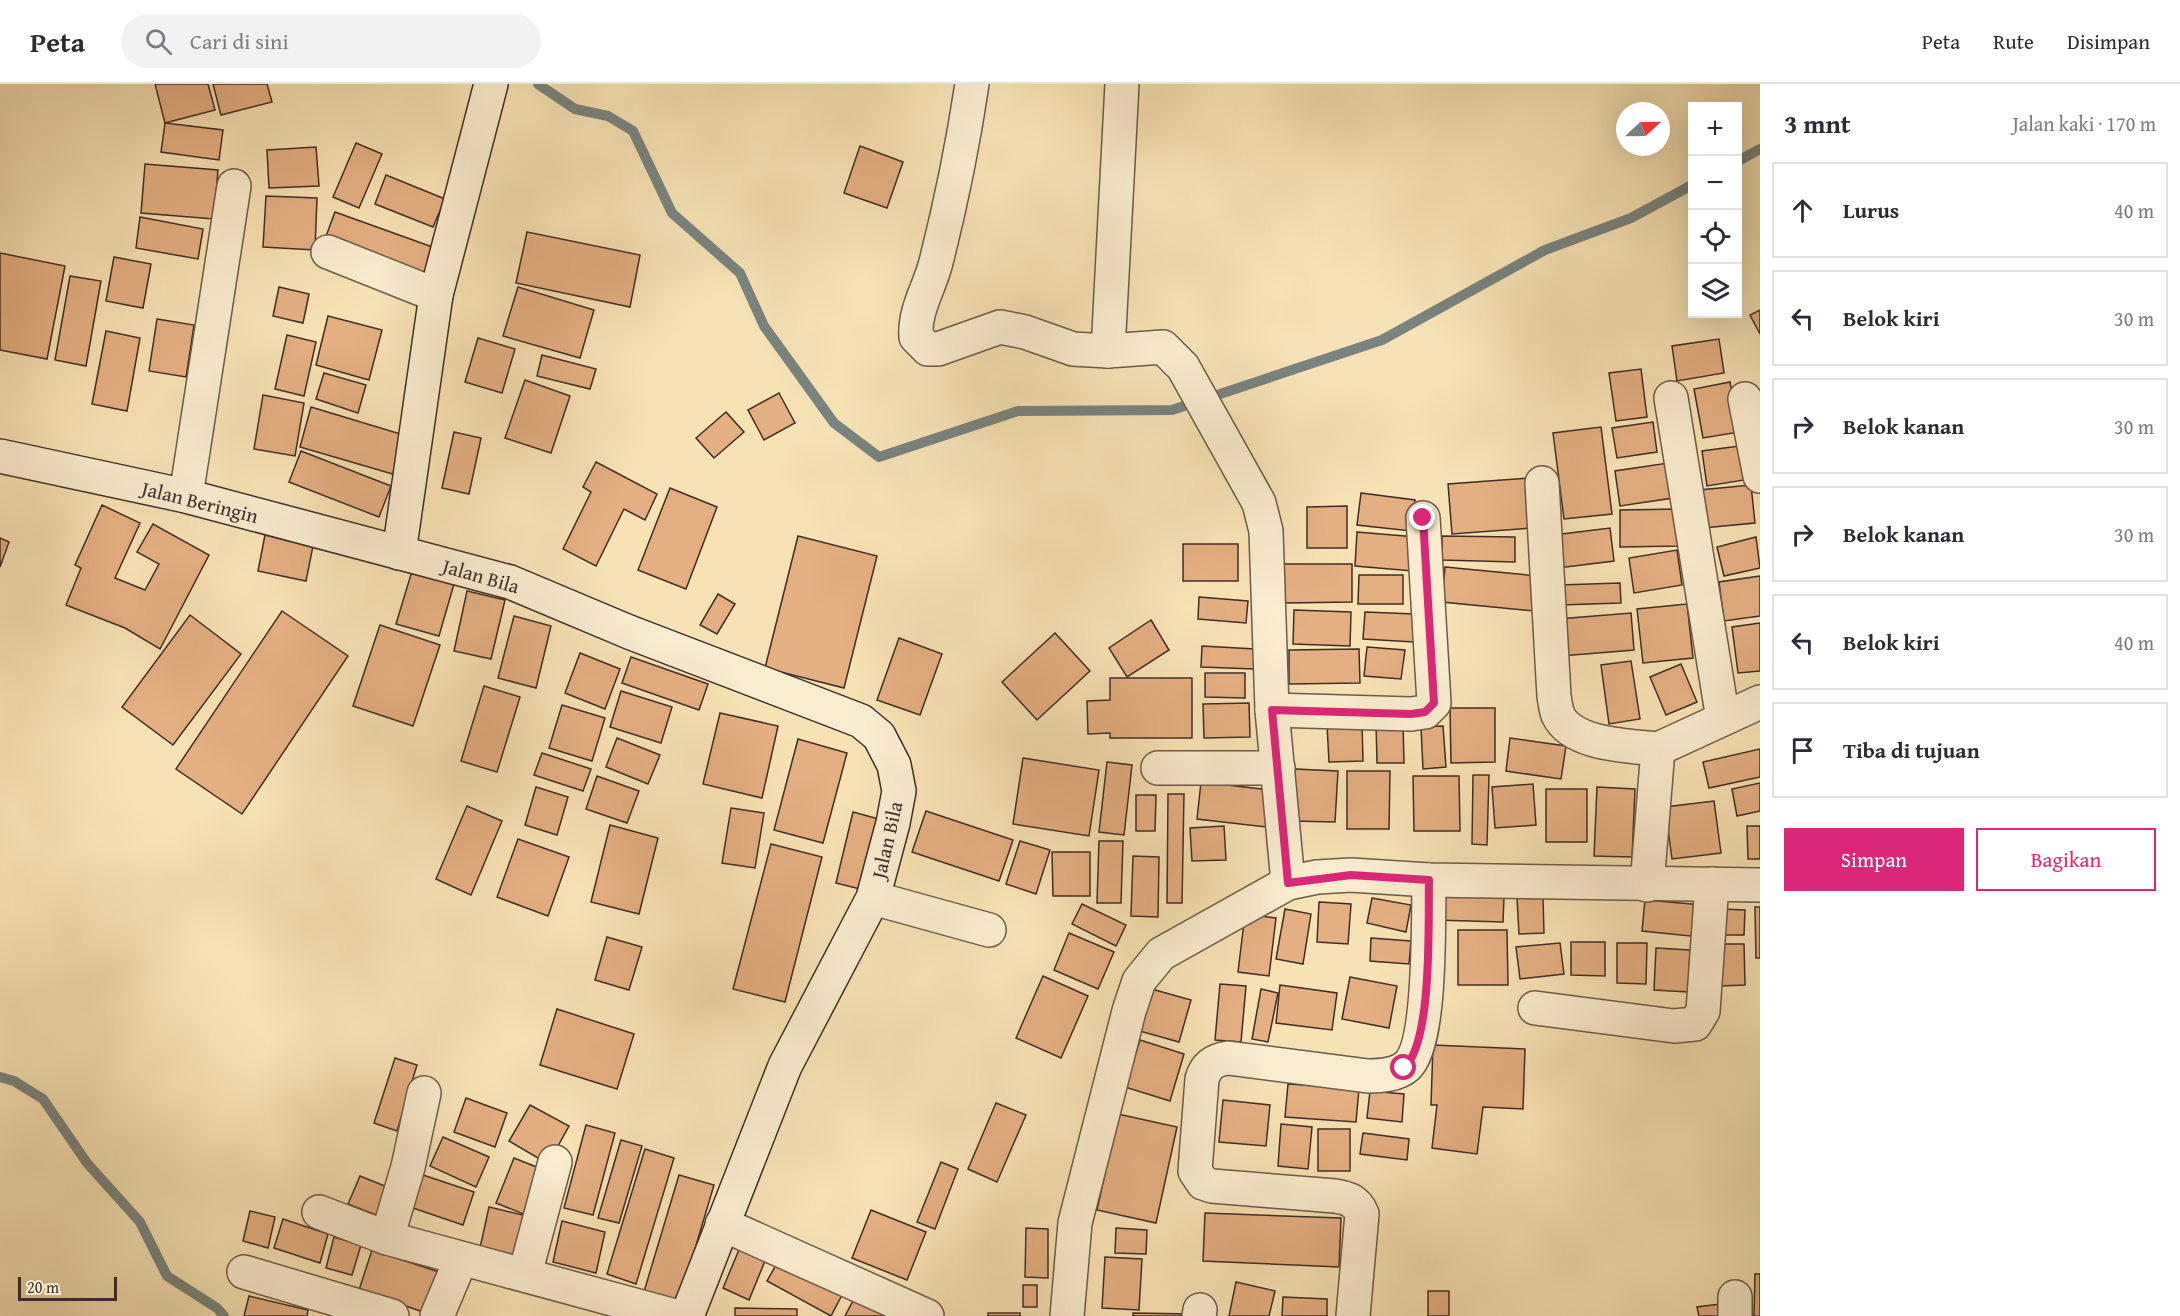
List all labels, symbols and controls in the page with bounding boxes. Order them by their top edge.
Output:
search box [121,14,541,68]
text: Peta [30,21,85,62]
icon: search [142,25,175,58]
text: Cari di sini [190,25,289,57]
text: Peta [1922,26,1960,57]
text: Rute [1993,26,2034,57]
text: Disimpan [2067,26,2150,57]
north arrow [1616,102,1670,156]
map controls [1688,102,1742,318]
button: + [1688,102,1742,156]
text: 3 mnt [1784,104,1851,143]
text: Jalan kaki · 170 m [2012,109,2156,138]
button: − [1688,156,1742,210]
icon: ahead [1786,194,1819,227]
text: Lurus [1843,194,1899,226]
text: 40 m [2114,196,2154,225]
button: locate [1688,210,1742,264]
button: layers [1688,264,1742,318]
icon: left [1786,302,1819,335]
text: Belok kiri [1843,302,1940,334]
text: 30 m [2114,304,2154,333]
icon: right [1786,410,1819,443]
text: Belok kanan [1843,410,1964,442]
text: 30 m [2114,412,2154,441]
street label: Jalan Beringin [136,472,261,530]
route end [1409,504,1435,530]
icon: right [1786,518,1819,551]
text: Belok kanan [1843,518,1964,550]
text: 30 m [2114,520,2154,549]
street label: Jalan Bila [437,550,523,600]
icon: left [1786,626,1819,659]
text: Belok kiri [1843,626,1940,658]
text: 40 m [2114,628,2154,657]
icon: arrive [1786,734,1819,767]
text: Tiba di tujuan [1843,734,1980,766]
street label: Jalan Bila [863,798,910,884]
button: Simpan [1784,828,1964,891]
button: Bagikan [1976,828,2156,891]
route start [1390,1054,1416,1080]
scale bar [18,1274,117,1302]
text: 20 m [27,1275,59,1299]

